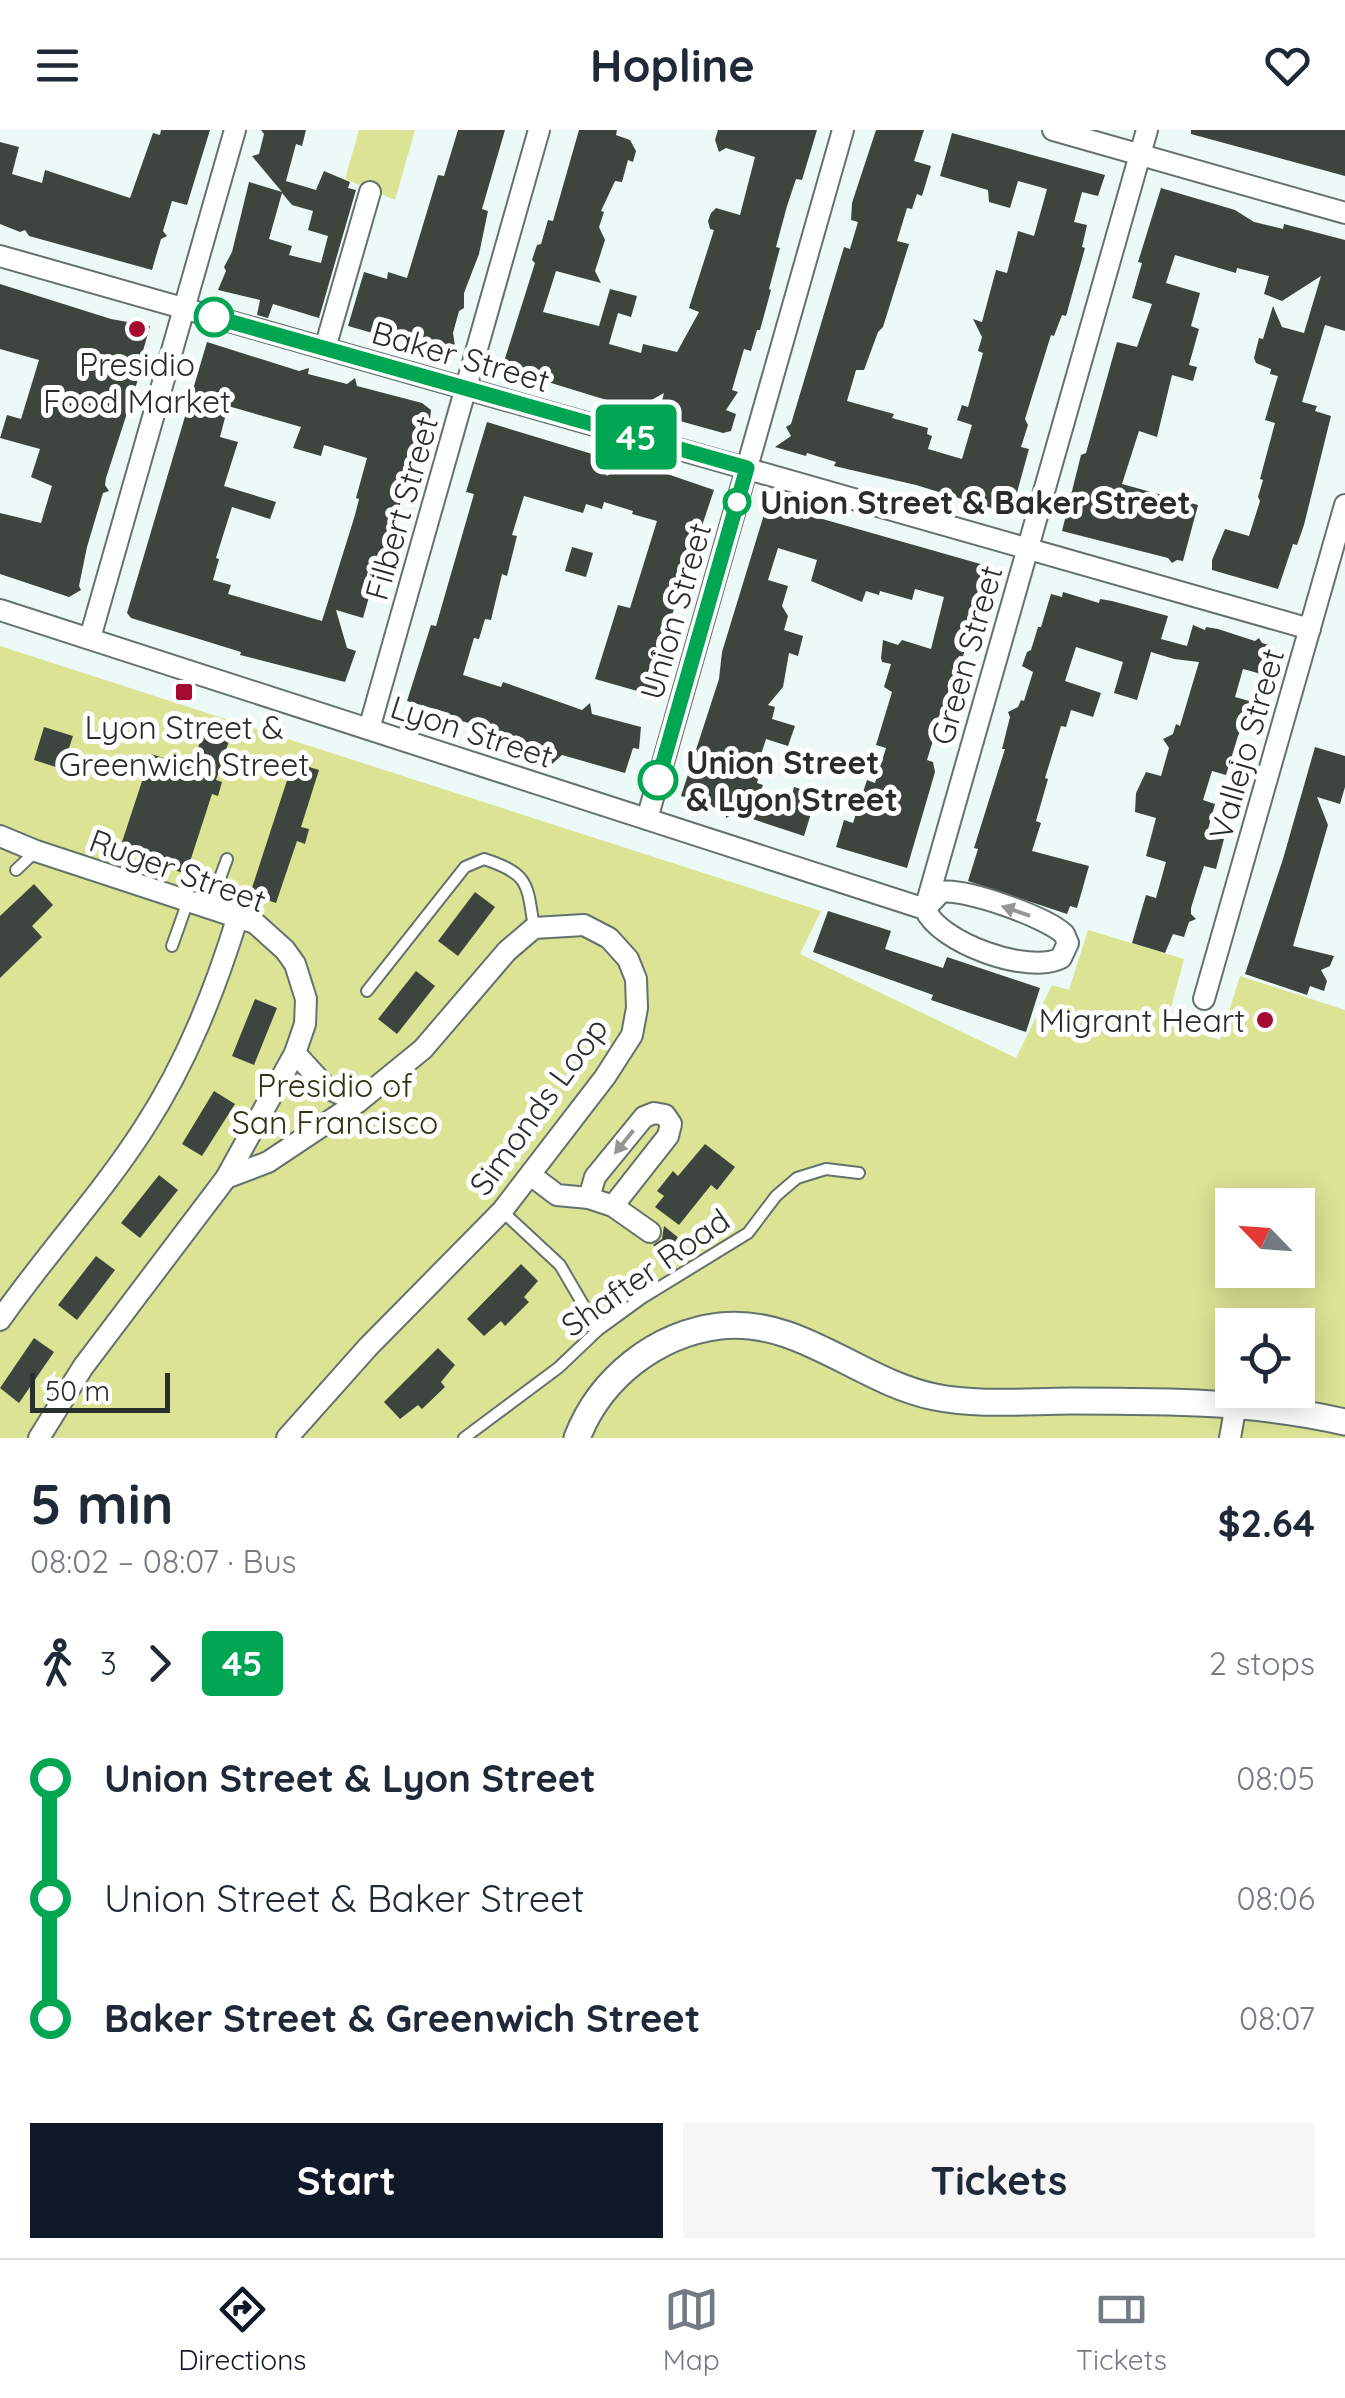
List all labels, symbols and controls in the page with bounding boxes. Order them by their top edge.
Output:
text: Hopline [590,37,755,93]
icon: menu [30,38,85,93]
icon: heart [1260,38,1315,93]
unlabelled marker [195,298,233,336]
street label: Baker Street [367,312,555,400]
marker: Presidio Food Market [126,318,148,340]
place label: Presidio Food Market [43,344,231,421]
line badge: 45 [591,404,681,470]
street label: Filbert Street [356,412,446,604]
text: 45 [616,415,656,459]
place label: Union Street & Baker Street [760,482,1191,522]
marker: Union Street & Baker Street [724,489,750,515]
street label: Union Street [631,518,719,704]
street label: Green Street [921,561,1011,749]
street label: Vallejo Street [1200,644,1292,844]
marker: Lyon Street & Greenwich Street [173,681,195,703]
street label: Lyon Street [386,686,558,776]
place label: Lyon Street & Greenwich Street [59,707,309,784]
place label: Union Street & Lyon Street [686,742,898,819]
marker: Union Street & Lyon Street [639,761,677,799]
street label: Ruger Street [84,820,272,920]
one-way arrow [1000,903,1030,918]
place label: Migrant Heart [1039,1000,1245,1040]
street label: Simonds Loop [460,1009,616,1203]
marker: Migrant Heart [1254,1009,1276,1031]
park label: Presidio of San Francisco [232,1065,438,1142]
one-way arrow [614,1129,635,1154]
north arrow [1215,1188,1315,1288]
map controls [1215,1188,1315,1408]
street label: Shafter Road [553,1199,737,1345]
button: locate [1215,1308,1315,1408]
scale bar [30,1368,170,1412]
text: 50 m [45,1373,110,1408]
text: 5 min [30,1469,174,1538]
text: $2.64 [1218,1499,1315,1547]
text: 08:02 – 08:07 · Bus [30,1541,297,1581]
icon: walk [30,1636,85,1691]
icon: forward [132,1636,187,1691]
text: 45 [222,1641,263,1685]
text: 3 [100,1643,117,1683]
text: 2 stops [1209,1643,1315,1683]
text: Union Street & Lyon Street [104,1754,596,1802]
text: 08:05 [1236,1758,1315,1798]
text: Union Street & Baker Street [104,1874,584,1922]
text: 08:06 [1236,1878,1315,1918]
text: Baker Street & Greenwich Street [104,1994,700,2042]
text: 08:07 [1239,1998,1315,2038]
button: Start [30,2123,663,2238]
button: Tickets [683,2123,1315,2238]
tab: Directions [178,2282,306,2377]
tab: Map [663,2282,720,2377]
tab: Tickets [1076,2282,1167,2377]

